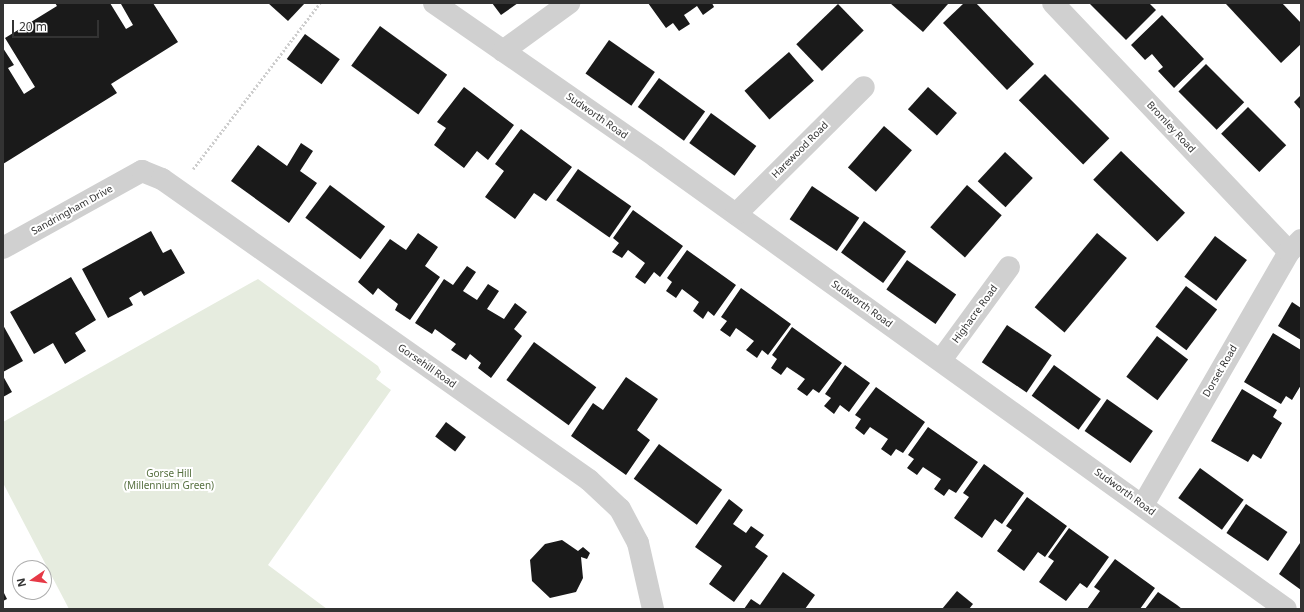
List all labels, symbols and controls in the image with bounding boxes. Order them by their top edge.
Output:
scale bar [14,12,101,38]
text: 20 m [19,18,47,35]
street label: Sudworth Road [564,90,630,142]
street label: Bromley Road [1144,99,1198,155]
street label: Harewood Road [769,119,831,181]
street label: Sandringham Drive [29,183,115,237]
street label: Sudworth Road [829,278,895,330]
street label: Highacre Road [950,283,1000,345]
street label: Gorsehill Road [396,341,458,391]
street label: Dorset Road [1200,343,1240,399]
street label: Sudworth Road [1092,466,1158,518]
park label: Gorse Hill (Millennium Green) [124,467,214,490]
north arrow [12,560,52,600]
text: N [12,577,29,589]

